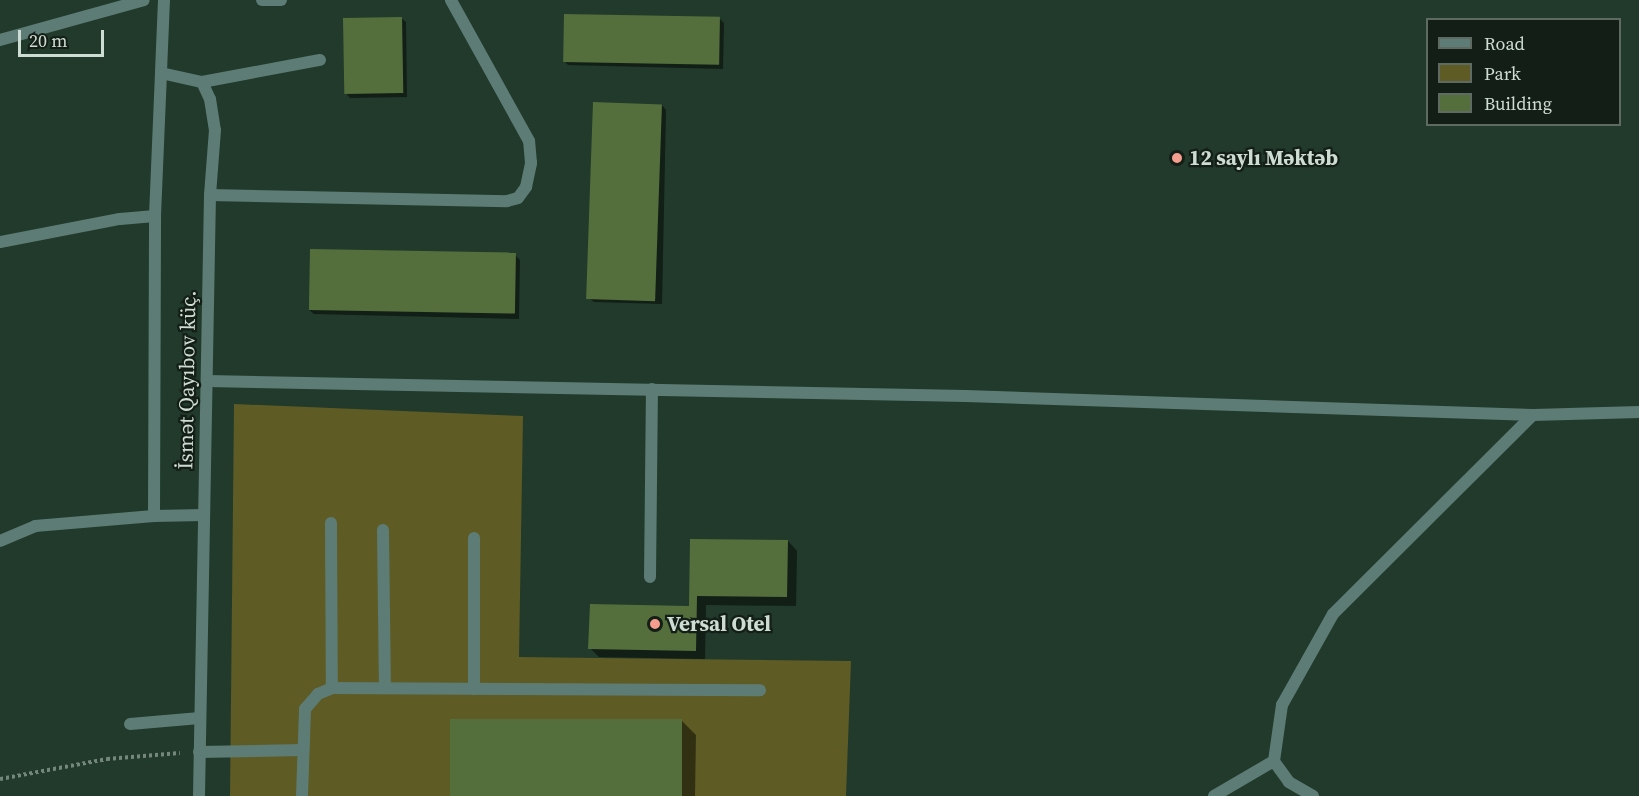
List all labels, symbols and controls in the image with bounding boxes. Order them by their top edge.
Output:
scale bar [21,18,106,56]
legend [1426,18,1621,126]
text: 20 m [29,28,67,53]
text: Road [1484,31,1525,56]
text: Park [1484,61,1521,86]
text: Building [1484,91,1552,116]
place label: 12 saylı Məktəb [1189,145,1338,171]
marker: 12 saylı Məktəb [1170,151,1184,165]
street label: İsmət Qayıbov küç. [173,290,201,470]
place label: Versal Otel [667,611,771,637]
marker: Versal Otel [648,617,662,631]

